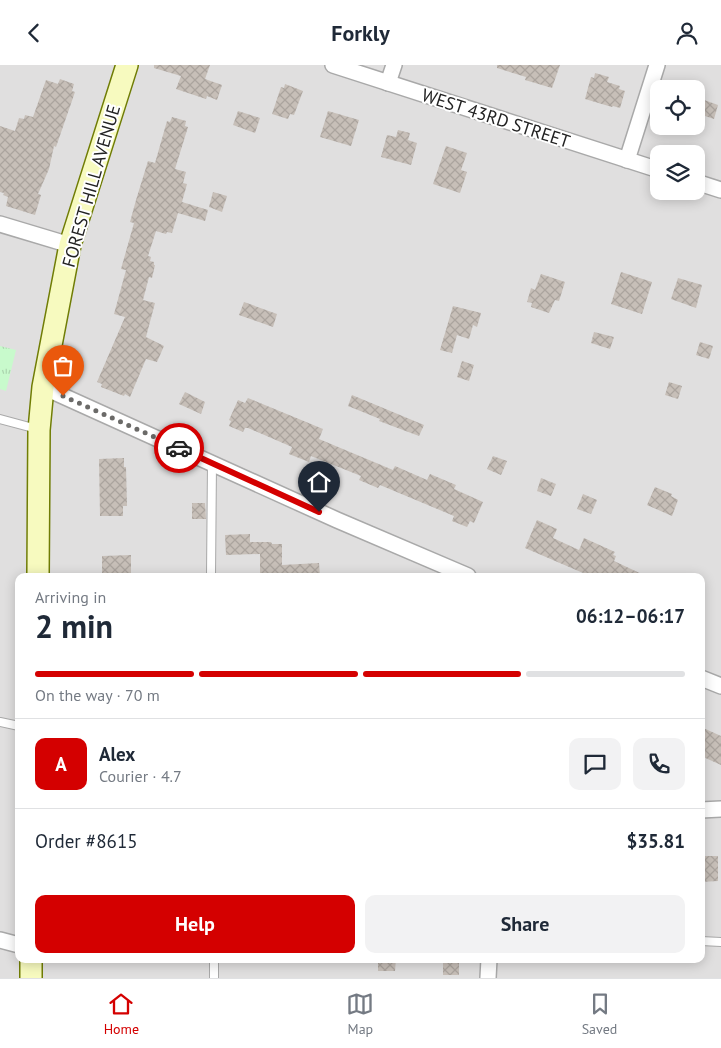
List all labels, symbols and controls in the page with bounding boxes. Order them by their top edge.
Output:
icon: back [20,19,48,47]
text: Forkly [331,19,390,47]
icon: person [673,19,701,47]
map controls [650,80,705,200]
button: locate [650,80,705,135]
street label: WEST 43RD STREET [419,83,573,153]
street label: FOREST HILL AVENUE [57,102,125,270]
button: layers [650,145,705,200]
pin [42,345,84,396]
icon: bag [49,352,77,380]
courier [154,423,204,473]
icon: car [165,434,193,462]
pin [298,461,340,512]
icon: home [305,468,333,496]
text: Arriving in [35,587,106,607]
text: 06:12–06:17 [576,604,685,628]
text: 2 min [35,605,113,647]
text: On the way · 70 m [35,685,160,705]
button: chat [569,738,621,790]
button: phone [633,738,685,790]
text: Alex [99,742,135,766]
text: A [55,752,67,776]
text: Courier · 4.7 [99,766,182,786]
text: Order #8615 [35,829,138,853]
text: $35.81 [626,829,685,853]
button: Help [35,895,355,953]
button: Share [365,895,685,953]
tab: Home [104,990,139,1038]
tab: Map [346,990,374,1038]
tab: Saved [582,990,617,1038]

